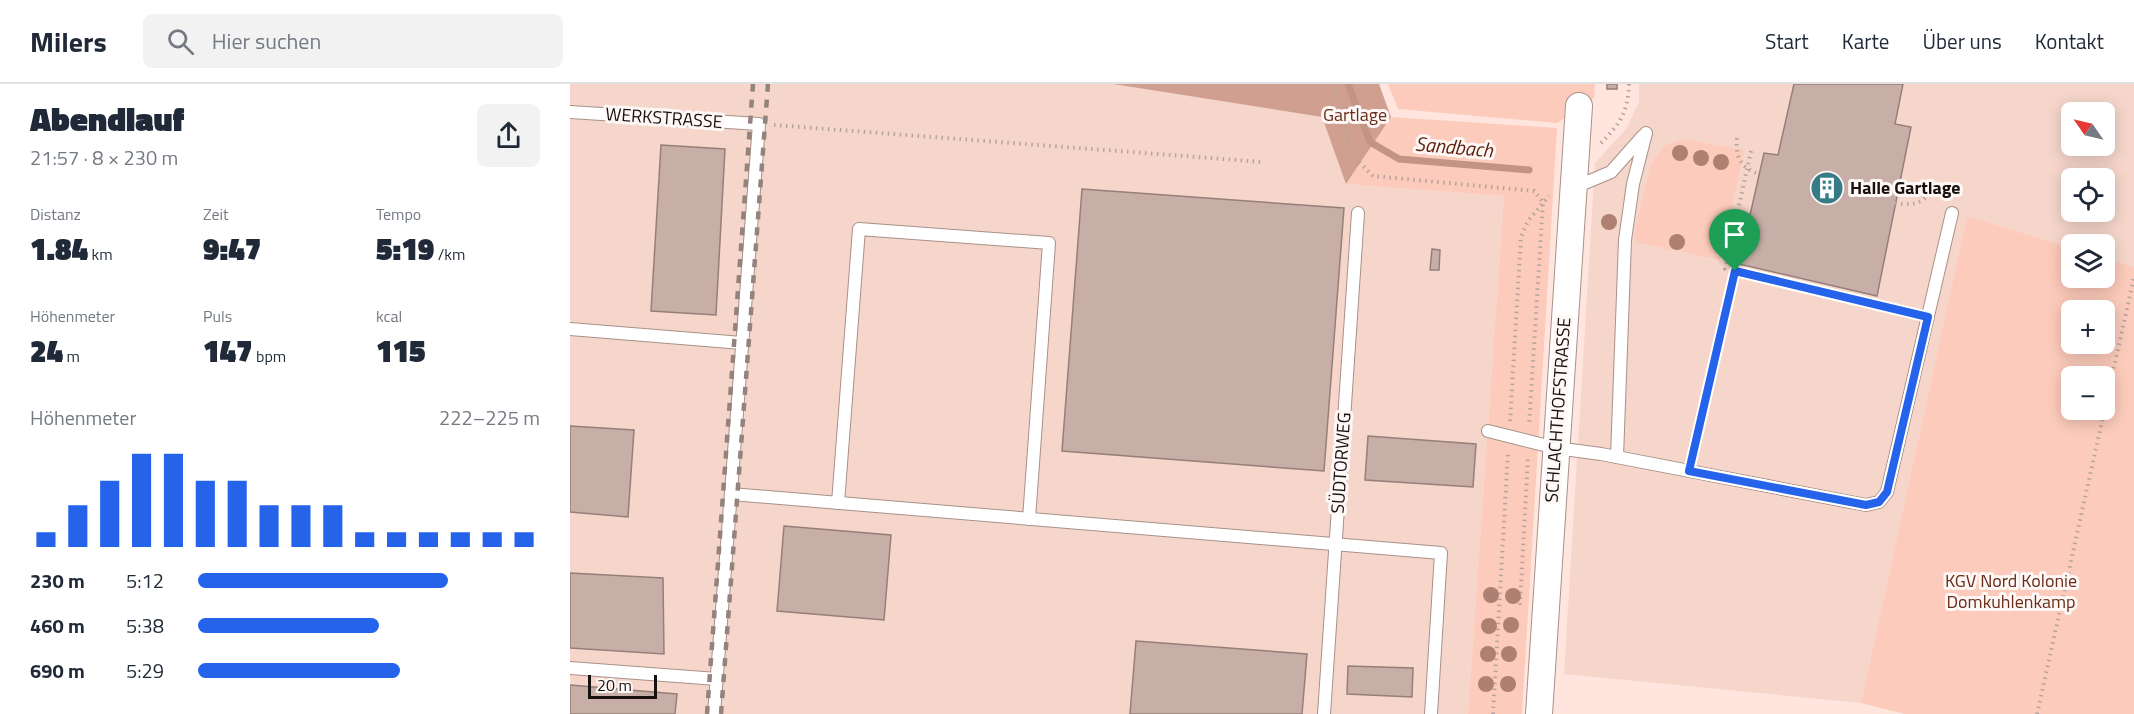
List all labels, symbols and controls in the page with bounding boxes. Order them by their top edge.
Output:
search box [143,14,563,68]
text: Milers [30,20,107,63]
text: Hier suchen [212,24,321,58]
icon: search [164,25,197,58]
text: Start [1765,25,1809,57]
text: Karte [1842,25,1889,57]
text: Über uns [1922,25,2002,57]
text: Kontakt [2035,25,2104,57]
text: Abendlauf [30,94,184,144]
street label: WERKSTRASSE [604,100,724,135]
park label: Gartlage [1323,101,1387,128]
north arrow [2061,102,2115,156]
map controls [2061,102,2115,420]
button: share [477,104,540,167]
water label: Sandbach [1414,128,1495,165]
text: 21:57 · 8 × 230 m [30,142,178,173]
button: locate [2061,168,2115,222]
building icon: Halle Gartlage [1809,170,1845,206]
place label: Halle Gartlage [1850,174,1961,201]
text: Distanz [30,202,81,226]
text: Zeit [203,202,229,226]
text: Tempo [376,202,421,226]
pin [1709,209,1760,271]
icon: arrive [1718,218,1751,251]
text: 1.84 [30,226,88,272]
text: 9:47 [203,226,261,272]
text: 5:19 [376,226,434,272]
button: layers [2061,234,2115,288]
text: km [88,242,113,266]
text: /km [434,242,465,266]
button: + [2061,300,2115,354]
text: Höhenmeter [30,304,115,328]
text: Puls [203,304,232,328]
text: kcal [376,304,402,328]
street label: SCHLACHTHOFSTRASSE [1538,316,1577,504]
text: 24 [30,328,63,374]
text: 147 [203,328,253,374]
text: 115 [376,328,426,374]
text: m [63,344,80,368]
text: bpm [253,344,286,368]
button: − [2061,366,2115,420]
text: Höhenmeter [30,402,136,433]
text: 222–225 m [439,402,540,433]
street label: SÜDTORWEG [1323,411,1358,515]
text: 230 m [30,565,85,596]
text: 5:12 [126,565,164,596]
park label: KGV Nord Kolonie Domkuhlenkamp [1945,567,2077,615]
text: 460 m [30,610,85,641]
text: 5:38 [126,610,164,641]
text: 690 m [30,655,85,686]
text: 5:29 [126,655,164,686]
scale bar [588,672,657,700]
text: 20 m [597,673,632,697]

